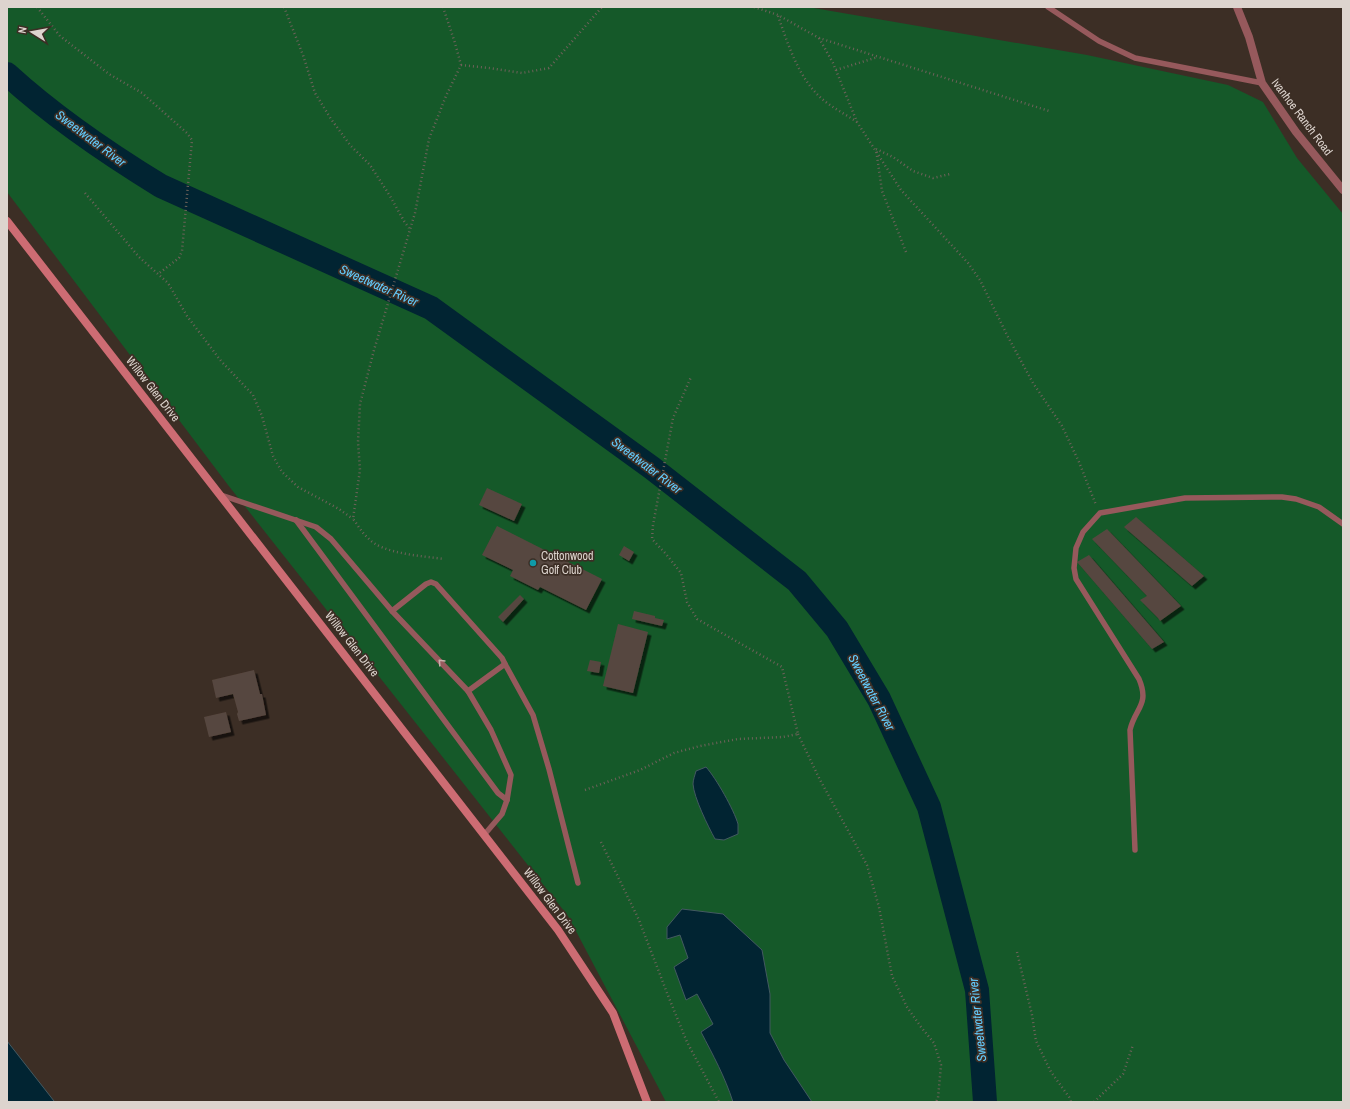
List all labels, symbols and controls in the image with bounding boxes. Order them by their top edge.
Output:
north arrow [12,12,52,52]
text: N [15,26,30,35]
street label: Ivanhoe Ranch Road [1268,75,1336,159]
water label: Sweetwater River [52,106,130,171]
water label: Sweetwater River [337,261,421,311]
street label: Willow Glen Drive [122,353,184,425]
water label: Sweetwater River [608,433,686,498]
place label: Cottonwood Golf Club [541,548,594,578]
marker: Cottonwood Golf Club [528,558,538,568]
street label: Willow Glen Drive [321,608,383,680]
water label: Sweetwater River [844,651,899,734]
one-way arrow [438,659,446,667]
street label: Willow Glen Drive [520,865,580,937]
water label: Sweetwater River [965,977,990,1063]

